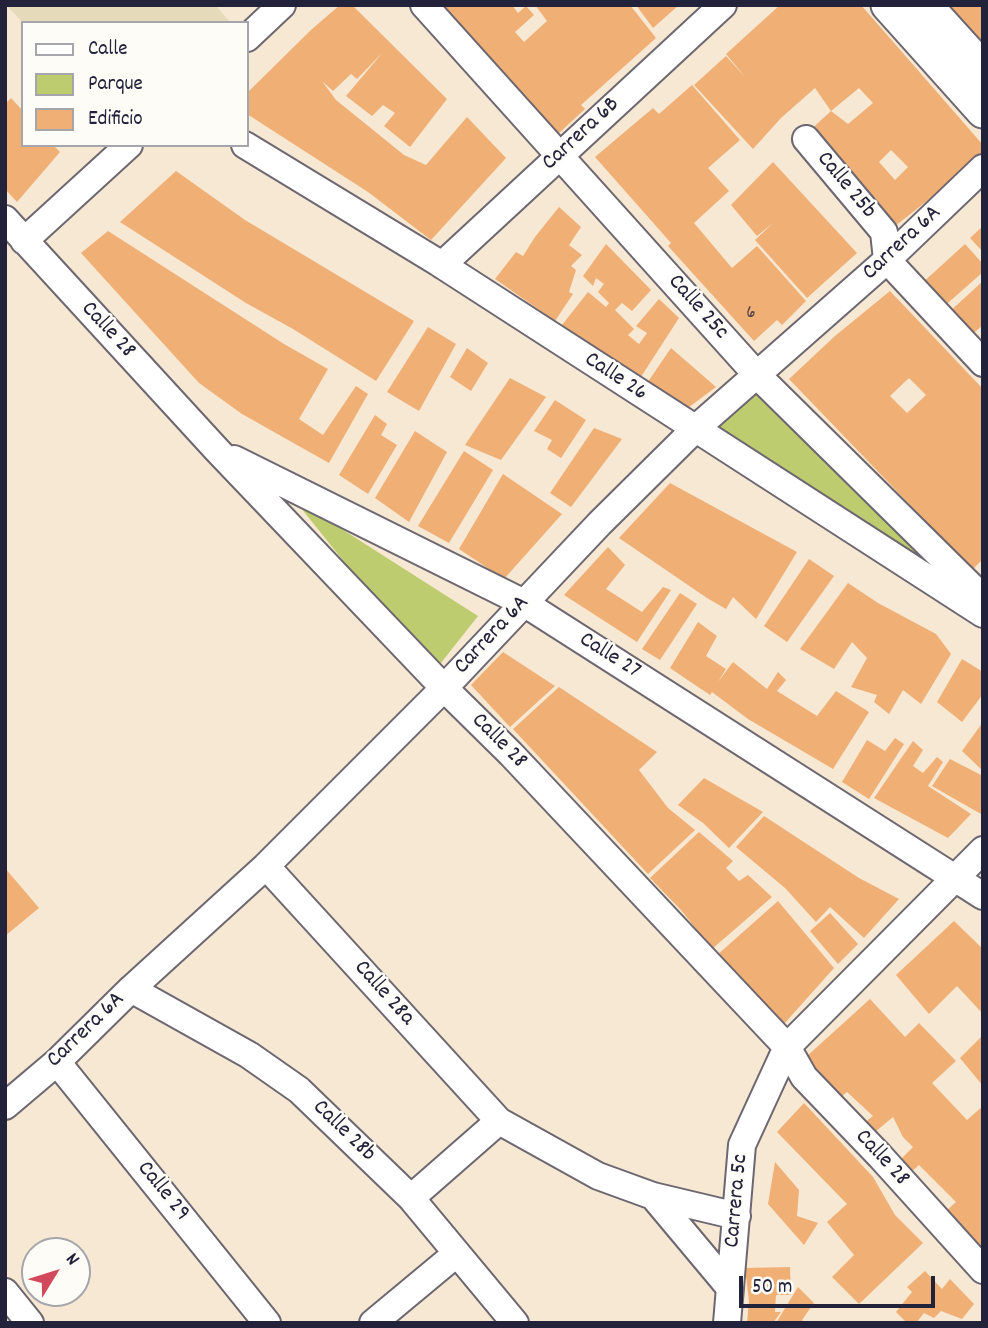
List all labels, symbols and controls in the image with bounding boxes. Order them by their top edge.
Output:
legend [21,21,248,147]
text: Calle [88,35,127,65]
text: Parque [88,70,143,100]
street label: Carrera 6B [537,92,627,178]
text: Edificio [88,105,143,135]
street label: Calle 25b [809,147,881,225]
street label: Carrera 6A [858,201,948,287]
street label: Calle 25c [661,270,733,346]
street label: Calle 28 [74,297,140,365]
house number: 6 [746,303,756,325]
street label: Calle 26 [578,347,652,409]
street label: Carrera 6A [450,591,536,681]
street label: Calle 27 [573,627,645,687]
street label: Calle 28 [464,708,532,776]
street label: Calle 28a [346,956,420,1032]
street label: Carrera 6A [42,987,132,1075]
street label: Calle 28b [305,1095,381,1169]
street label: Calle 28 [848,1125,914,1193]
street label: Carrera 5c [720,1153,756,1249]
street label: Calle 29 [130,1156,194,1228]
north arrow [21,1237,91,1307]
text: N [58,1248,85,1272]
scale bar [743,1262,939,1306]
text: 50 m [752,1273,792,1303]

